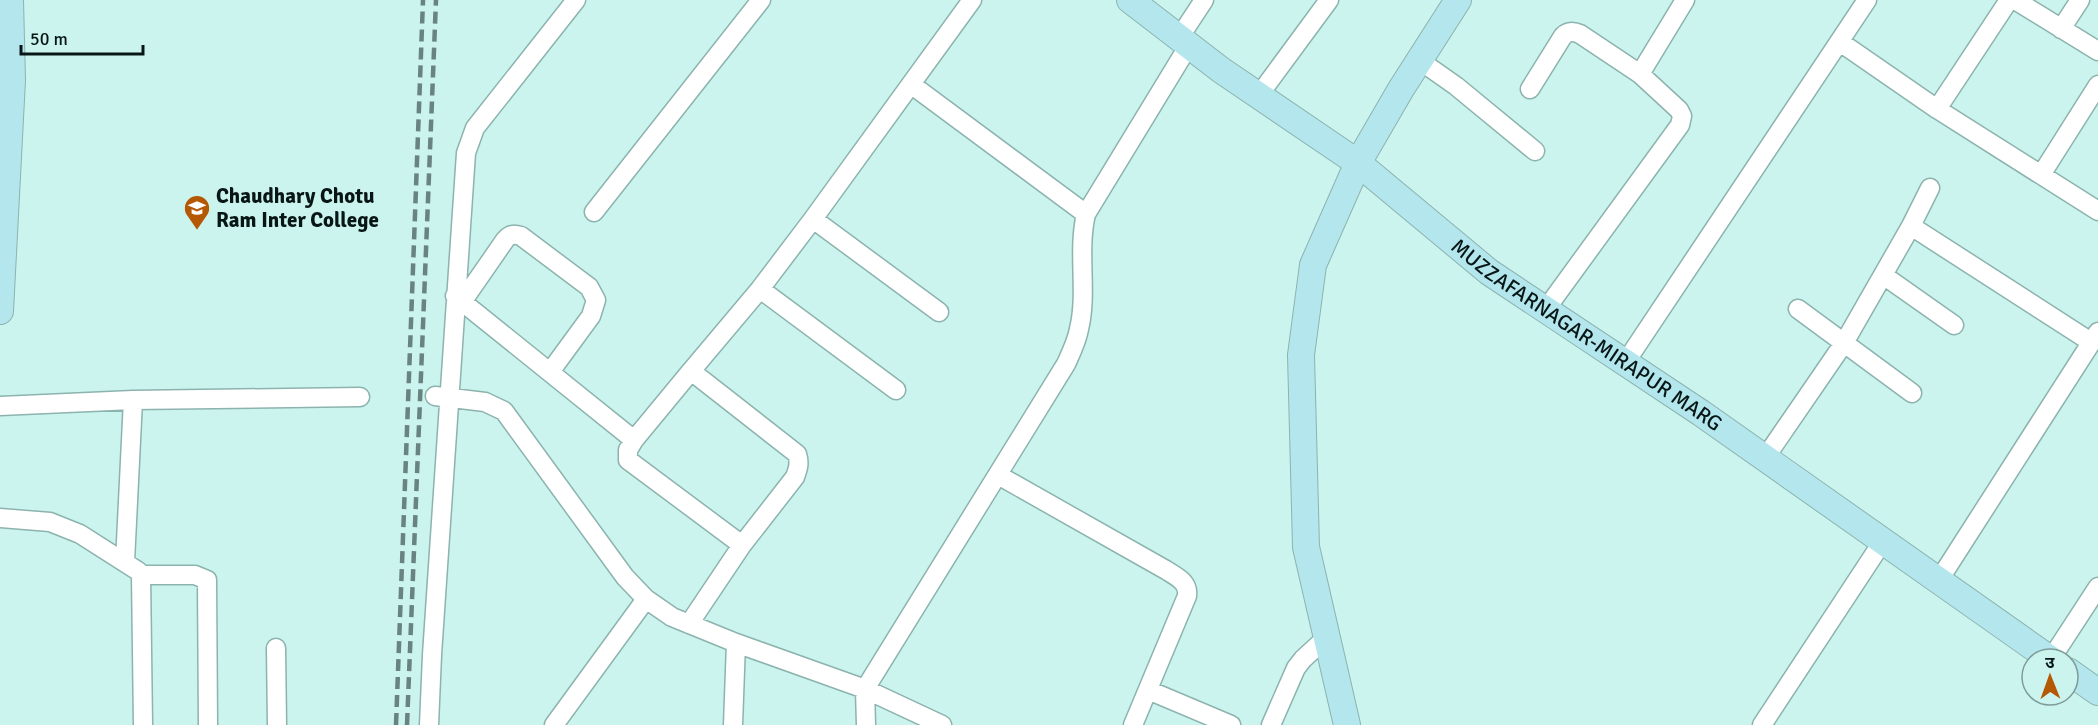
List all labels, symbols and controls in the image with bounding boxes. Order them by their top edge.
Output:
scale bar [21,18,142,56]
text: 50 m [30,28,68,50]
place label: Chaudhary Chotu Ram Inter College [216,183,379,233]
school or university icon: Chaudhary Chotu Ram Inter College [182,193,212,231]
street label: MUZZAFARNAGAR-MIRAPUR MARG [1446,233,1727,437]
north arrow [2020,647,2080,707]
text: उ [2045,653,2055,673]

